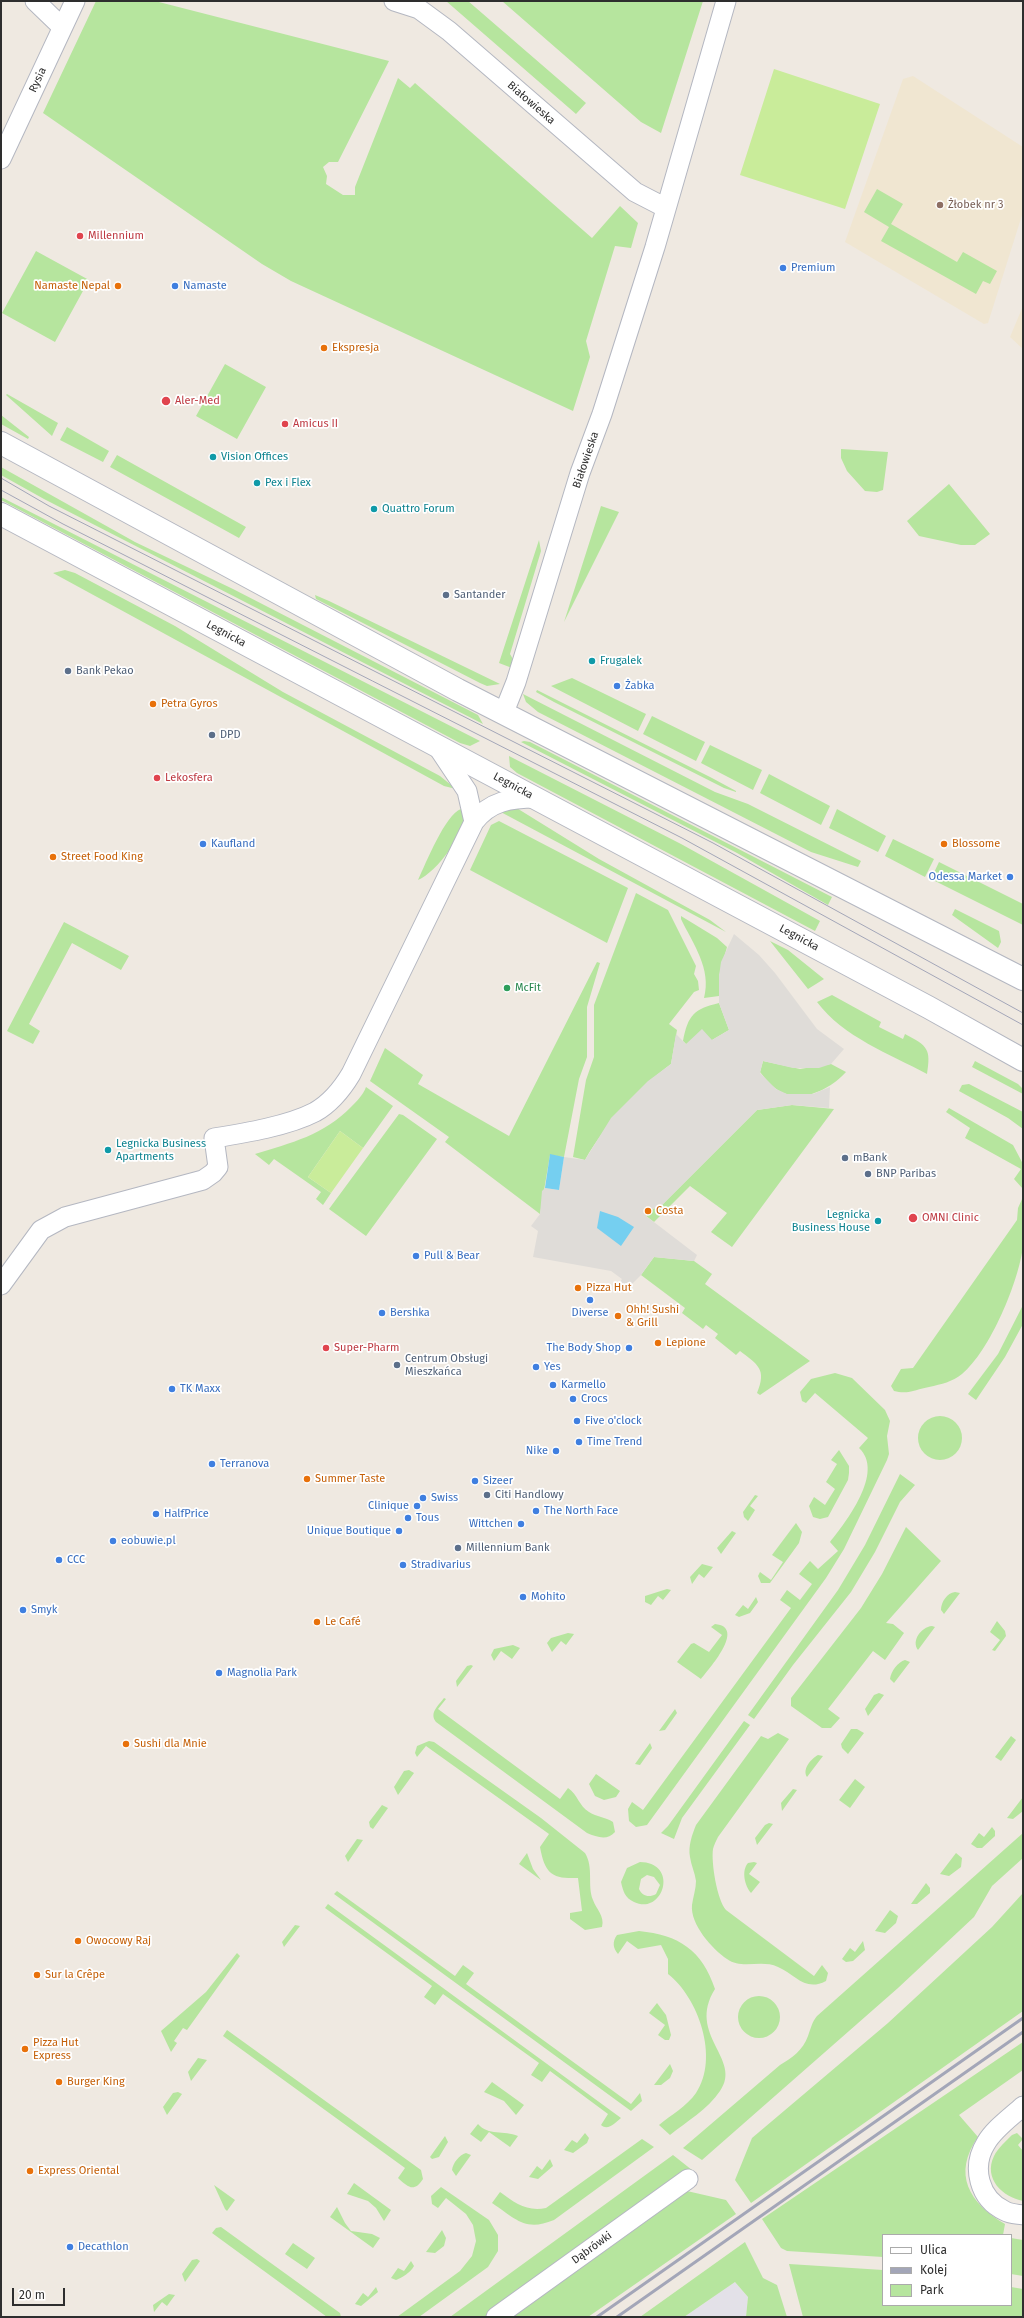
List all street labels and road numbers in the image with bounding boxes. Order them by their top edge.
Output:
street label: Rysia [26,65,50,95]
street label: Białowieska [504,79,558,127]
street label: Białowieska [570,430,602,490]
street label: Legnicka [204,618,248,650]
street label: Legnicka [491,770,535,802]
street label: Legnicka [777,922,821,954]
street label: Dąbrówki [569,2229,615,2267]

